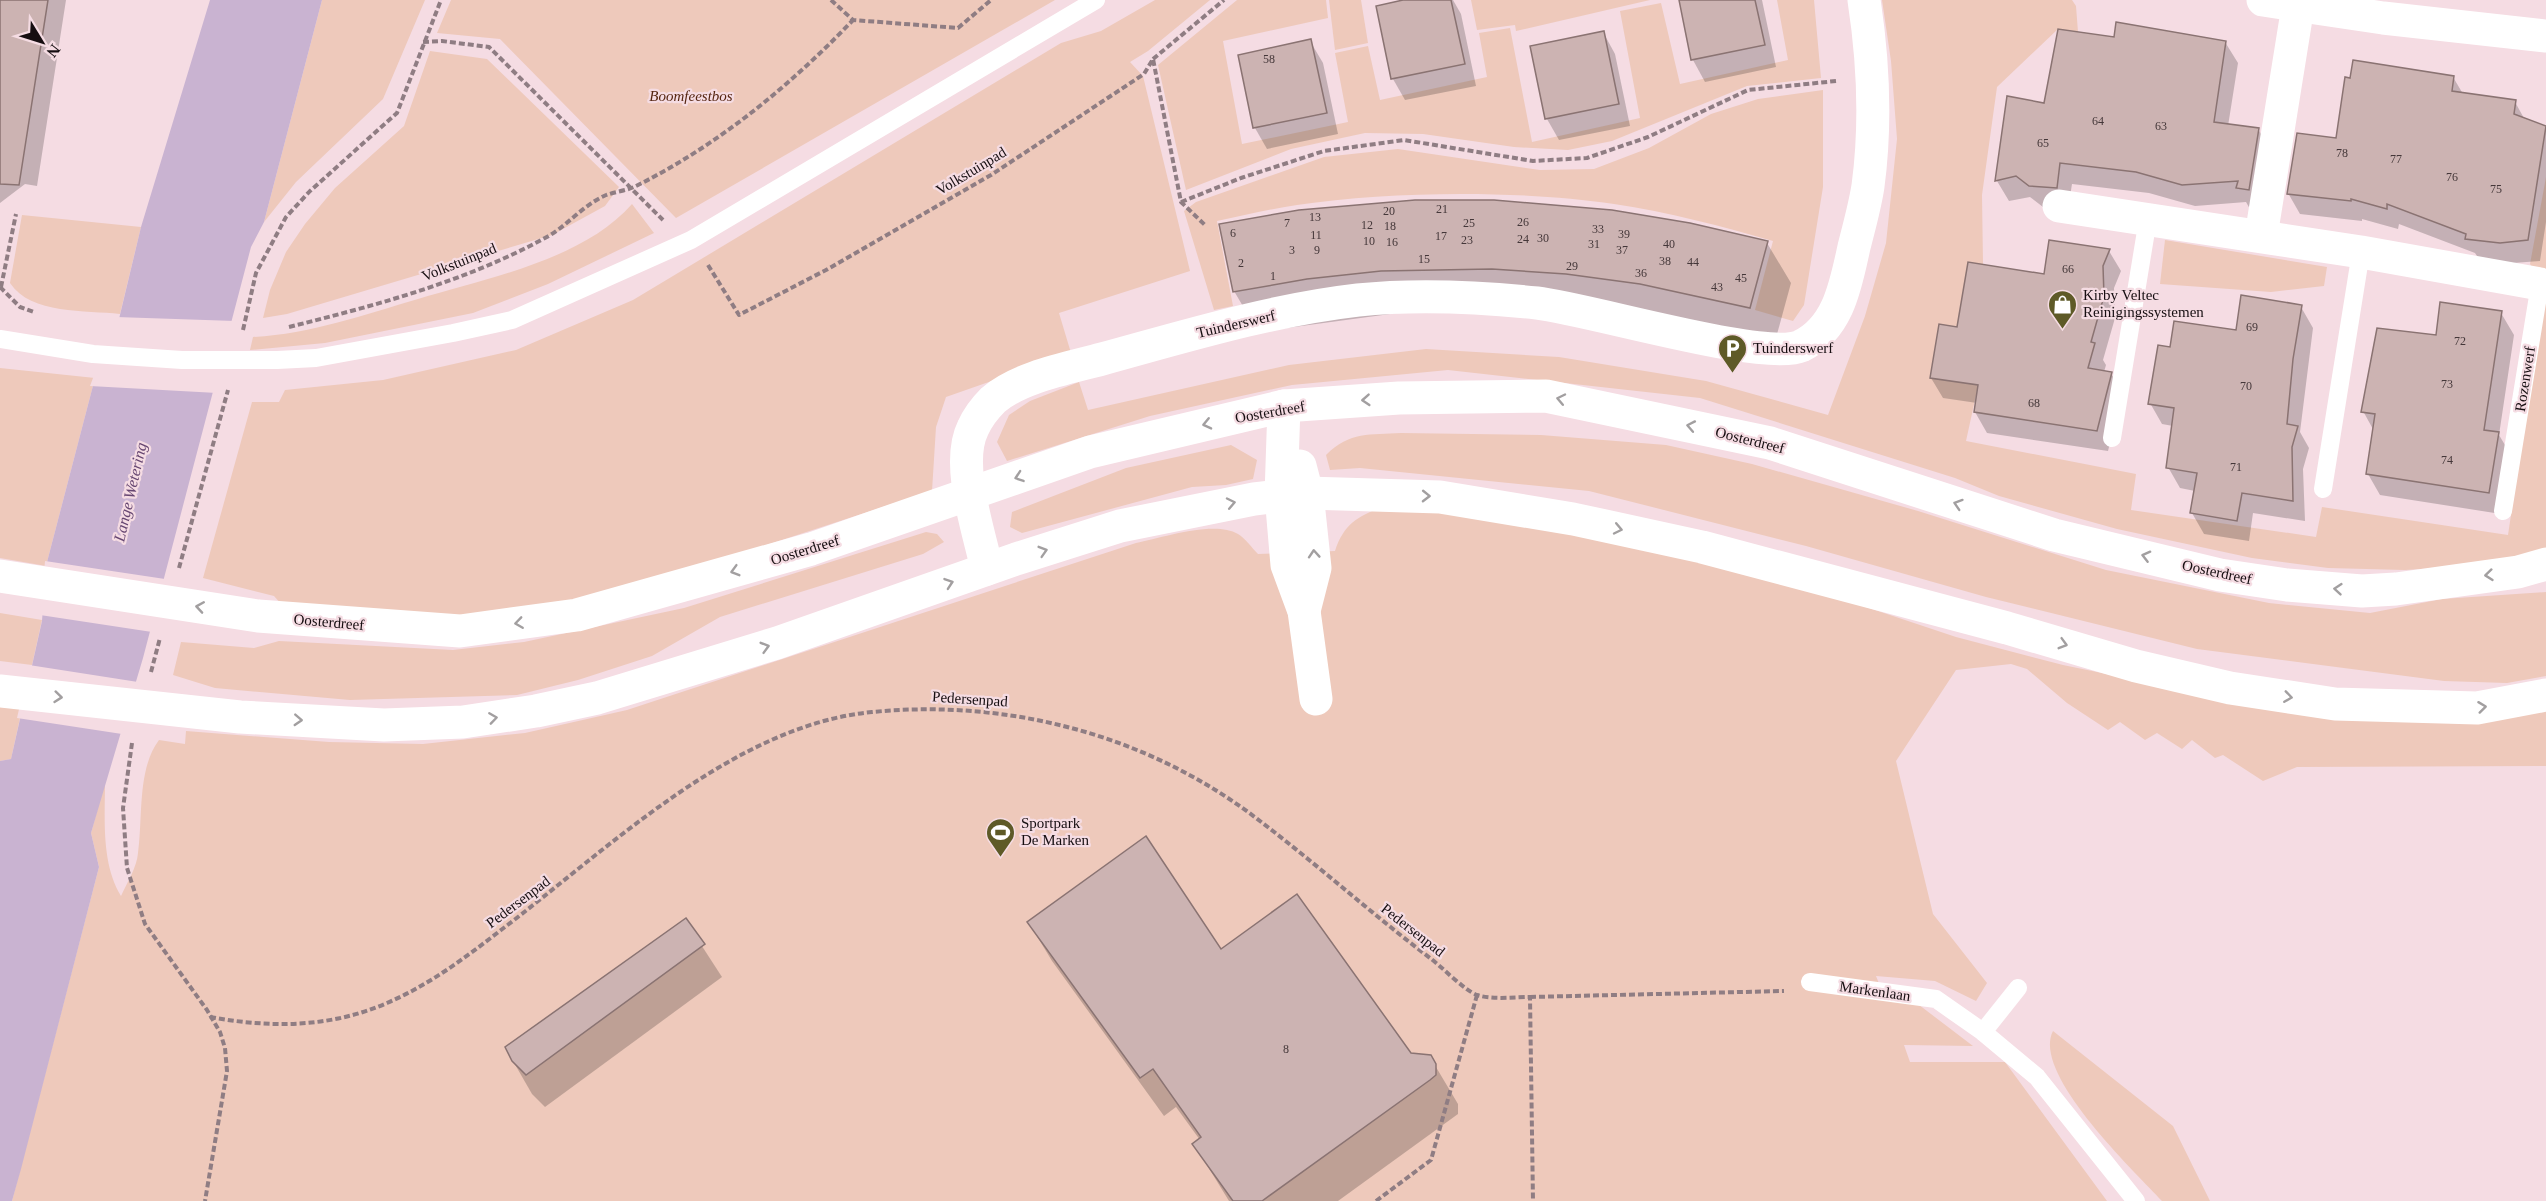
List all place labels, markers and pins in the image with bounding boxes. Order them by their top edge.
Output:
place label: Kirby Veltec Reinigingssystemen [2083,287,2204,320]
shop icon: Kirby Veltec Reinigingssystemen [2046,288,2078,330]
parking icon: Tuinderswerf [1716,332,1748,374]
place label: Tuinderswerf [1753,340,1833,356]
place label: Sportpark De Marken [1021,815,1089,848]
sports icon: Sportpark De Marken [984,816,1016,858]

